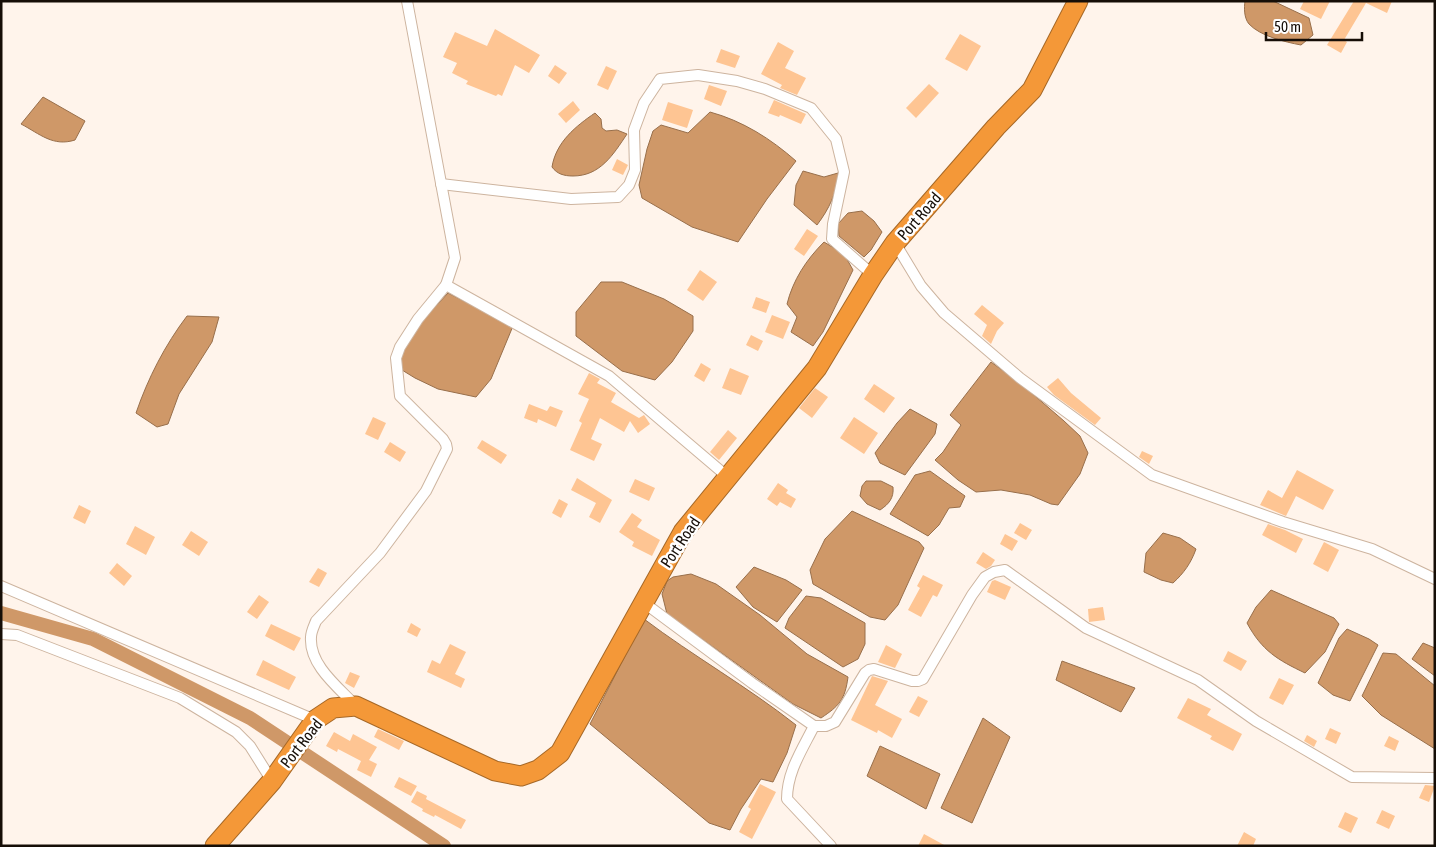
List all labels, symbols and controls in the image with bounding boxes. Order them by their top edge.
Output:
scale bar [1266,10,1362,42]
text: 50 m [1274,18,1301,35]
street label: Port Road [893,189,945,243]
street label: Port Road [657,513,703,571]
street label: Port Road [276,715,326,771]

